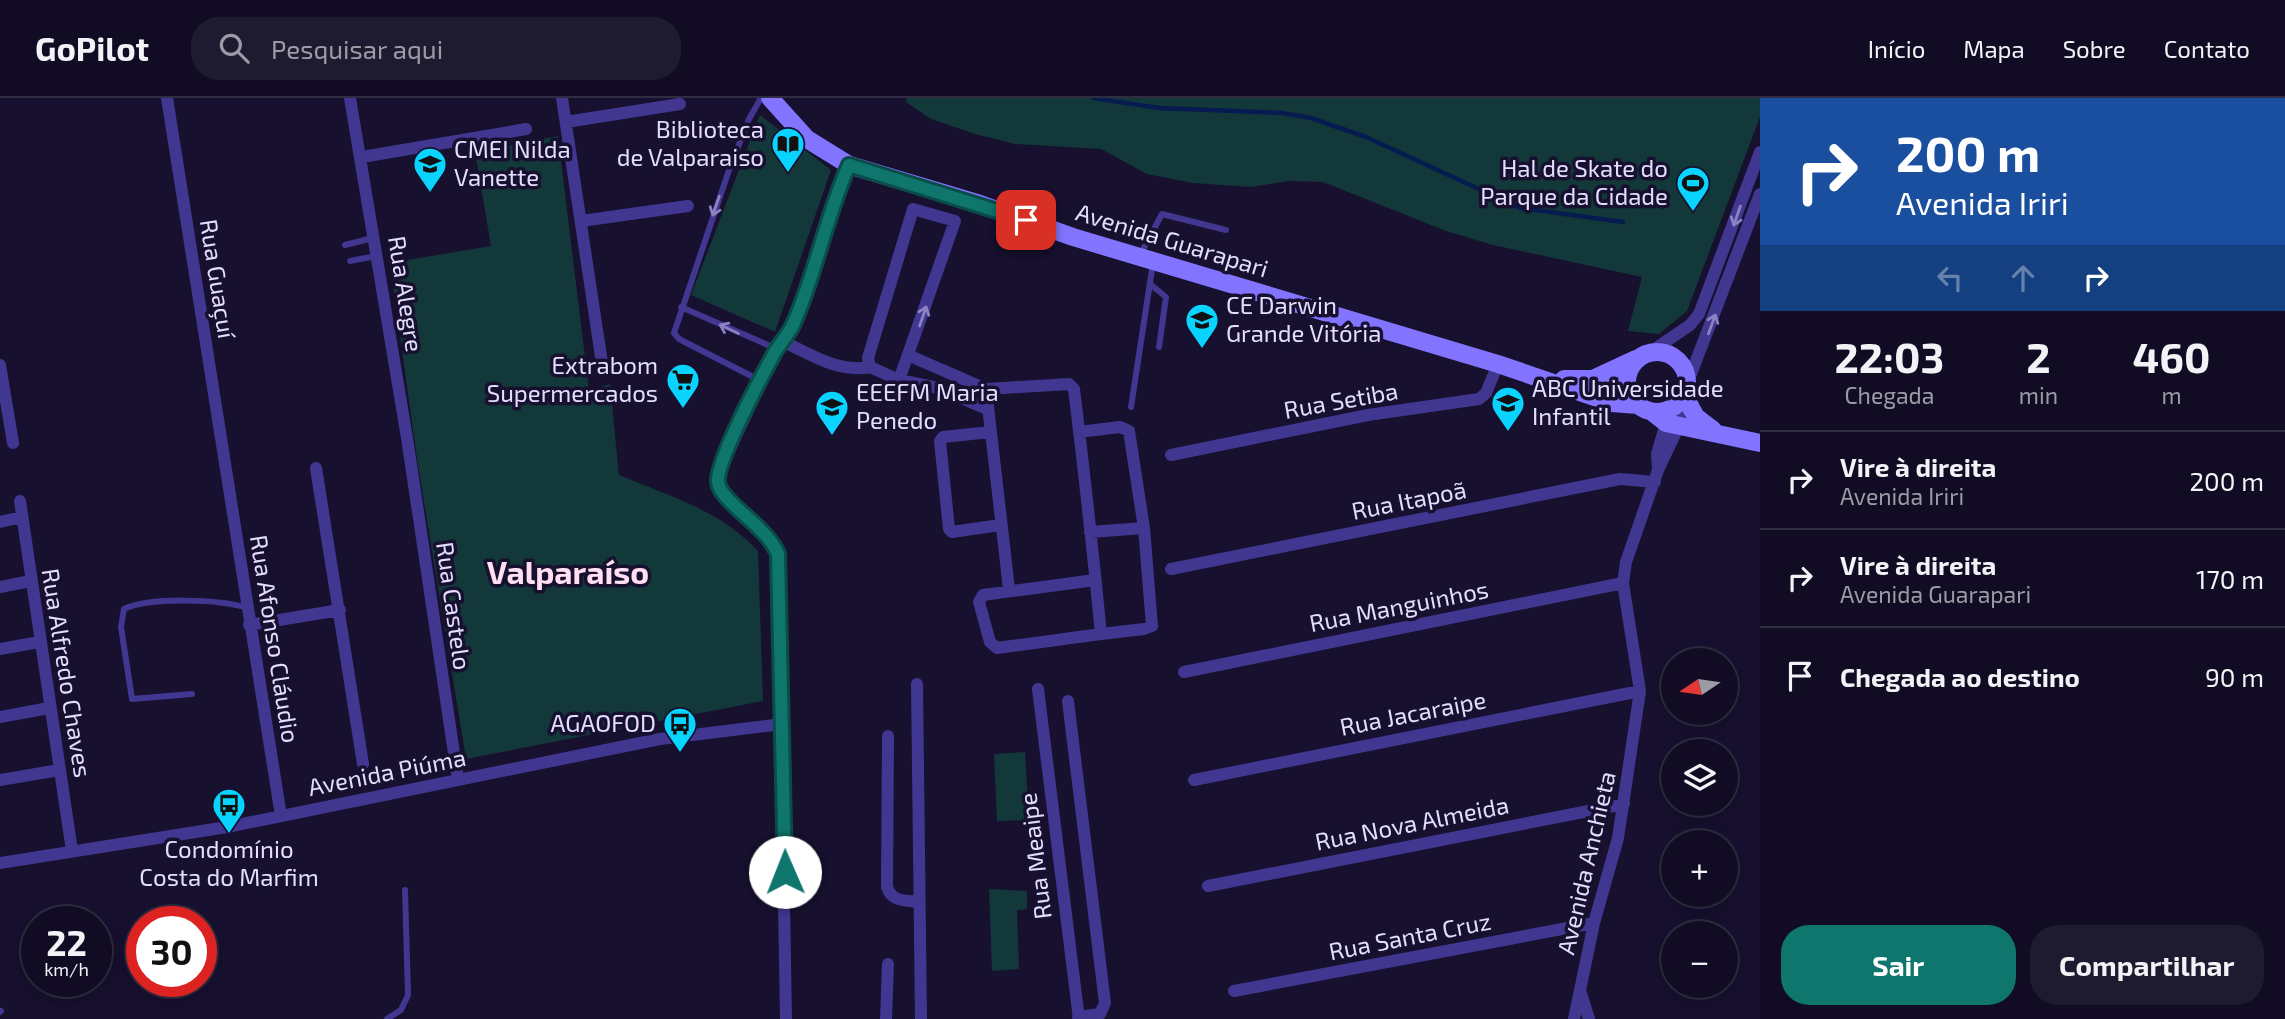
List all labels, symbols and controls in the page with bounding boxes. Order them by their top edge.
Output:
search box [191,17,681,80]
text: GoPilot [35,28,149,68]
icon: search [215,29,253,67]
text: Pesquisar aqui [271,33,443,64]
text: Início [1868,34,1925,63]
text: Mapa [1963,34,2025,63]
text: Sobre [2063,34,2126,63]
text: Contato [2164,34,2250,63]
place label: Biblioteca de Valparaiso [617,114,764,171]
text: 200 m [1896,123,2040,182]
library icon: Biblioteca de Valparaiso [769,125,807,174]
icon: right [1781,126,1872,217]
place label: CMEI Nilda Vanette [454,134,571,191]
school or university icon: CMEI Nilda Vanette [411,145,449,194]
place label: Hal de Skate do Parque da Cidade [1480,153,1668,210]
sports icon: Hal de Skate do Parque da Cidade [1674,164,1712,213]
text: Avenida Iriri [1896,183,2069,221]
pin [996,190,1056,250]
one-way arrow [709,195,721,217]
street label: Avenida Guarapari [1073,197,1272,283]
icon: arrive [1007,201,1045,239]
one-way arrow [1730,204,1742,226]
street label: Rua Guaçuí [194,217,242,342]
street label: Rua Alegre [383,234,430,354]
icon: left [1931,259,1969,297]
icon: ahead [2004,259,2042,297]
icon: right [2077,259,2115,297]
place label: CE Darwin Grande Vitória [1226,290,1381,347]
school or university icon: CE Darwin Grande Vitória [1183,301,1221,350]
one-way arrow [918,305,931,327]
one-way arrow [1707,314,1719,336]
one-way arrow [718,322,740,335]
text: 22:03 [1834,331,1944,381]
text: 2 [2026,331,2051,381]
text: 460 [2133,331,2211,381]
place label: Extrabom Supermercados [487,350,658,407]
supermarket icon: Extrabom Supermercados [664,361,702,410]
place label: ABC Universidade Infantil [1532,373,1724,430]
street label: Rua Setiba [1281,375,1400,424]
place label: EEEFM Maria Penedo [856,377,999,434]
text: Chegada [1844,381,1934,409]
text: min [2019,381,2058,409]
text: m [2161,381,2182,409]
school or university icon: ABC Universidade Infantil [1489,384,1527,433]
school or university icon: EEEFM Maria Penedo [813,388,851,437]
text: Vire à direita [1840,451,1996,482]
icon: right [1781,461,1819,499]
text: 200 m [2189,465,2264,496]
street label: Rua Itapoã [1349,474,1469,525]
text: Avenida Iriri [1840,482,1964,510]
street label: Rua Afonso Cláudio [245,533,306,745]
street label: Rua Castelo [431,540,478,672]
text: Vire à direita [1840,549,1996,580]
district label: Valparaíso [487,552,649,590]
icon: right [1781,559,1819,597]
text: 170 m [2196,563,2264,594]
street label: Rua Alfredo Chaves [37,566,98,779]
street label: Rua Manguinhos [1307,574,1491,637]
text: Avenida Guarapari [1840,580,2031,608]
north arrow [1661,648,1738,724]
map controls [1661,648,1738,998]
icon: arrive [1781,657,1819,695]
text: Chegada ao destino [1840,661,2080,692]
text: 90 m [2205,661,2264,692]
street label: Rua Jacaraipe [1337,684,1488,741]
bus stop icon: AGAOFOD [661,705,699,754]
place label: AGAOFOD [550,708,656,737]
button: layers [1661,739,1738,816]
street label: Avenida Piúma [305,742,468,801]
street label: Avenida Anchieta [1550,768,1621,957]
bus stop icon: Condomínio Costa do Marfim [210,786,248,835]
street label: Rua Nova Almeida [1312,790,1511,856]
street label: Rua Meaipe [1012,791,1057,921]
button: + [1661,830,1738,907]
place label: Condomínio Costa do Marfim [139,834,319,891]
position arrow [748,835,822,909]
speed limit sign: 30 [126,906,217,997]
street label: Rua Santa Cruz [1326,906,1493,965]
text: 22 [46,921,87,963]
button: − [1661,921,1738,998]
button: Sair [1781,925,2016,1005]
button: Compartilhar [2030,925,2264,1005]
text: km/h [44,958,89,980]

